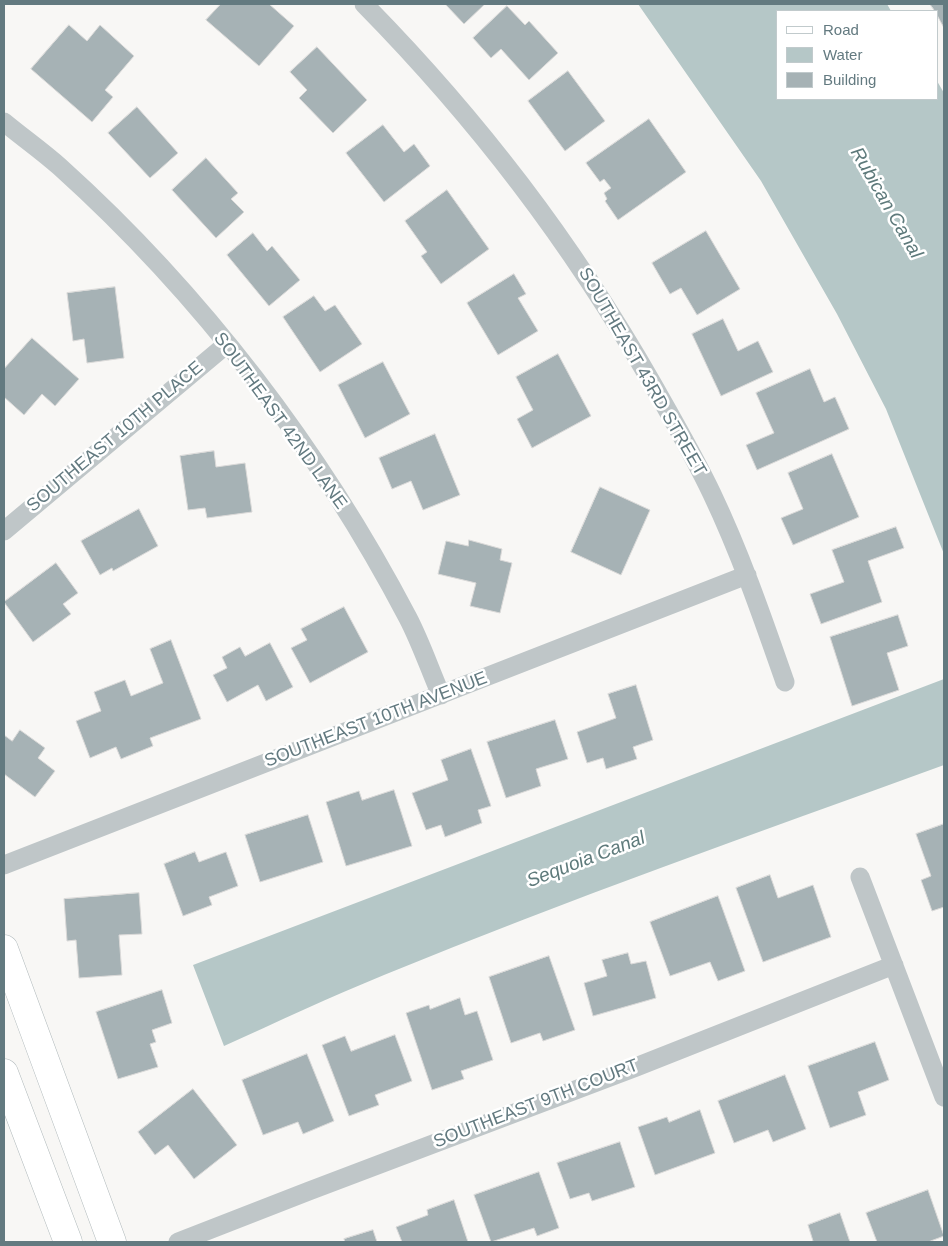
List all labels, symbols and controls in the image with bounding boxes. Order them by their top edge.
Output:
legend [776,10,938,100]
text: Road [823,21,859,38]
text: Water [823,46,862,63]
text: Building [823,71,876,88]
water label: Rubican Canal [845,143,927,263]
street label: SOUTHEAST 43RD STREET [573,264,711,480]
street label: SOUTHEAST 42ND LANE [209,328,351,514]
street label: SOUTHEAST 10TH PLACE [23,357,207,517]
street label: SOUTHEAST 10TH AVENUE [262,668,490,772]
water label: Sequoia Canal [524,827,648,893]
street label: SOUTHEAST 9TH COURT [431,1055,641,1153]

